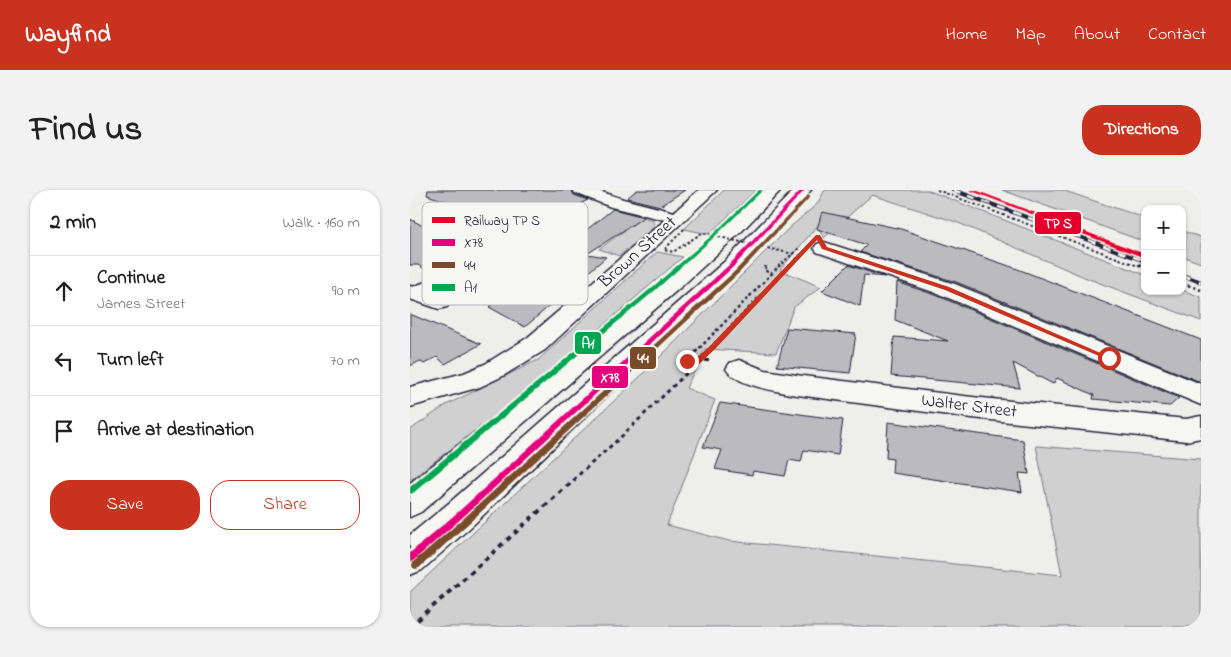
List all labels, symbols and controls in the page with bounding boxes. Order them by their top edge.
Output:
text: Wayfind [25,18,111,53]
text: Home [946,22,987,48]
text: Map [1015,22,1046,48]
text: About [1074,22,1120,48]
text: Contact [1148,22,1206,48]
text: Find us [30,105,142,156]
button: Directions [1082,105,1201,155]
legend [422,202,588,305]
map controls [1141,205,1186,295]
button: + [1141,205,1186,250]
text: 2 min [50,208,96,238]
text: Walk · 160 m [282,211,360,235]
text: Railway TP S [464,211,540,233]
street label: Brown Street [592,211,683,296]
line badge: TP S [1034,211,1082,235]
text: TP S [1044,214,1072,235]
text: X78 [464,233,483,254]
button: − [1141,250,1186,295]
text: 44 [464,256,476,277]
text: Continue [97,265,165,292]
icon: ahead [50,277,78,305]
text: A1 [464,278,478,299]
text: 90 m [332,279,360,303]
text: James Street [97,292,186,316]
line badge: A1 [574,331,602,355]
text: A1 [581,334,595,355]
line badge: 44 [629,346,657,370]
icon: left [50,347,78,375]
text: Turn left [97,347,164,374]
route start [1098,347,1121,370]
text: 70 m [330,349,360,373]
text: 44 [636,349,649,370]
route end [676,350,699,373]
line badge: X78 [591,365,629,389]
text: X78 [600,368,620,389]
street label: Walter Street [920,388,1018,426]
icon: arrive [50,417,78,445]
text: Arrive at destination [97,417,254,444]
button: Save [50,480,200,530]
button: Share [210,480,360,530]

